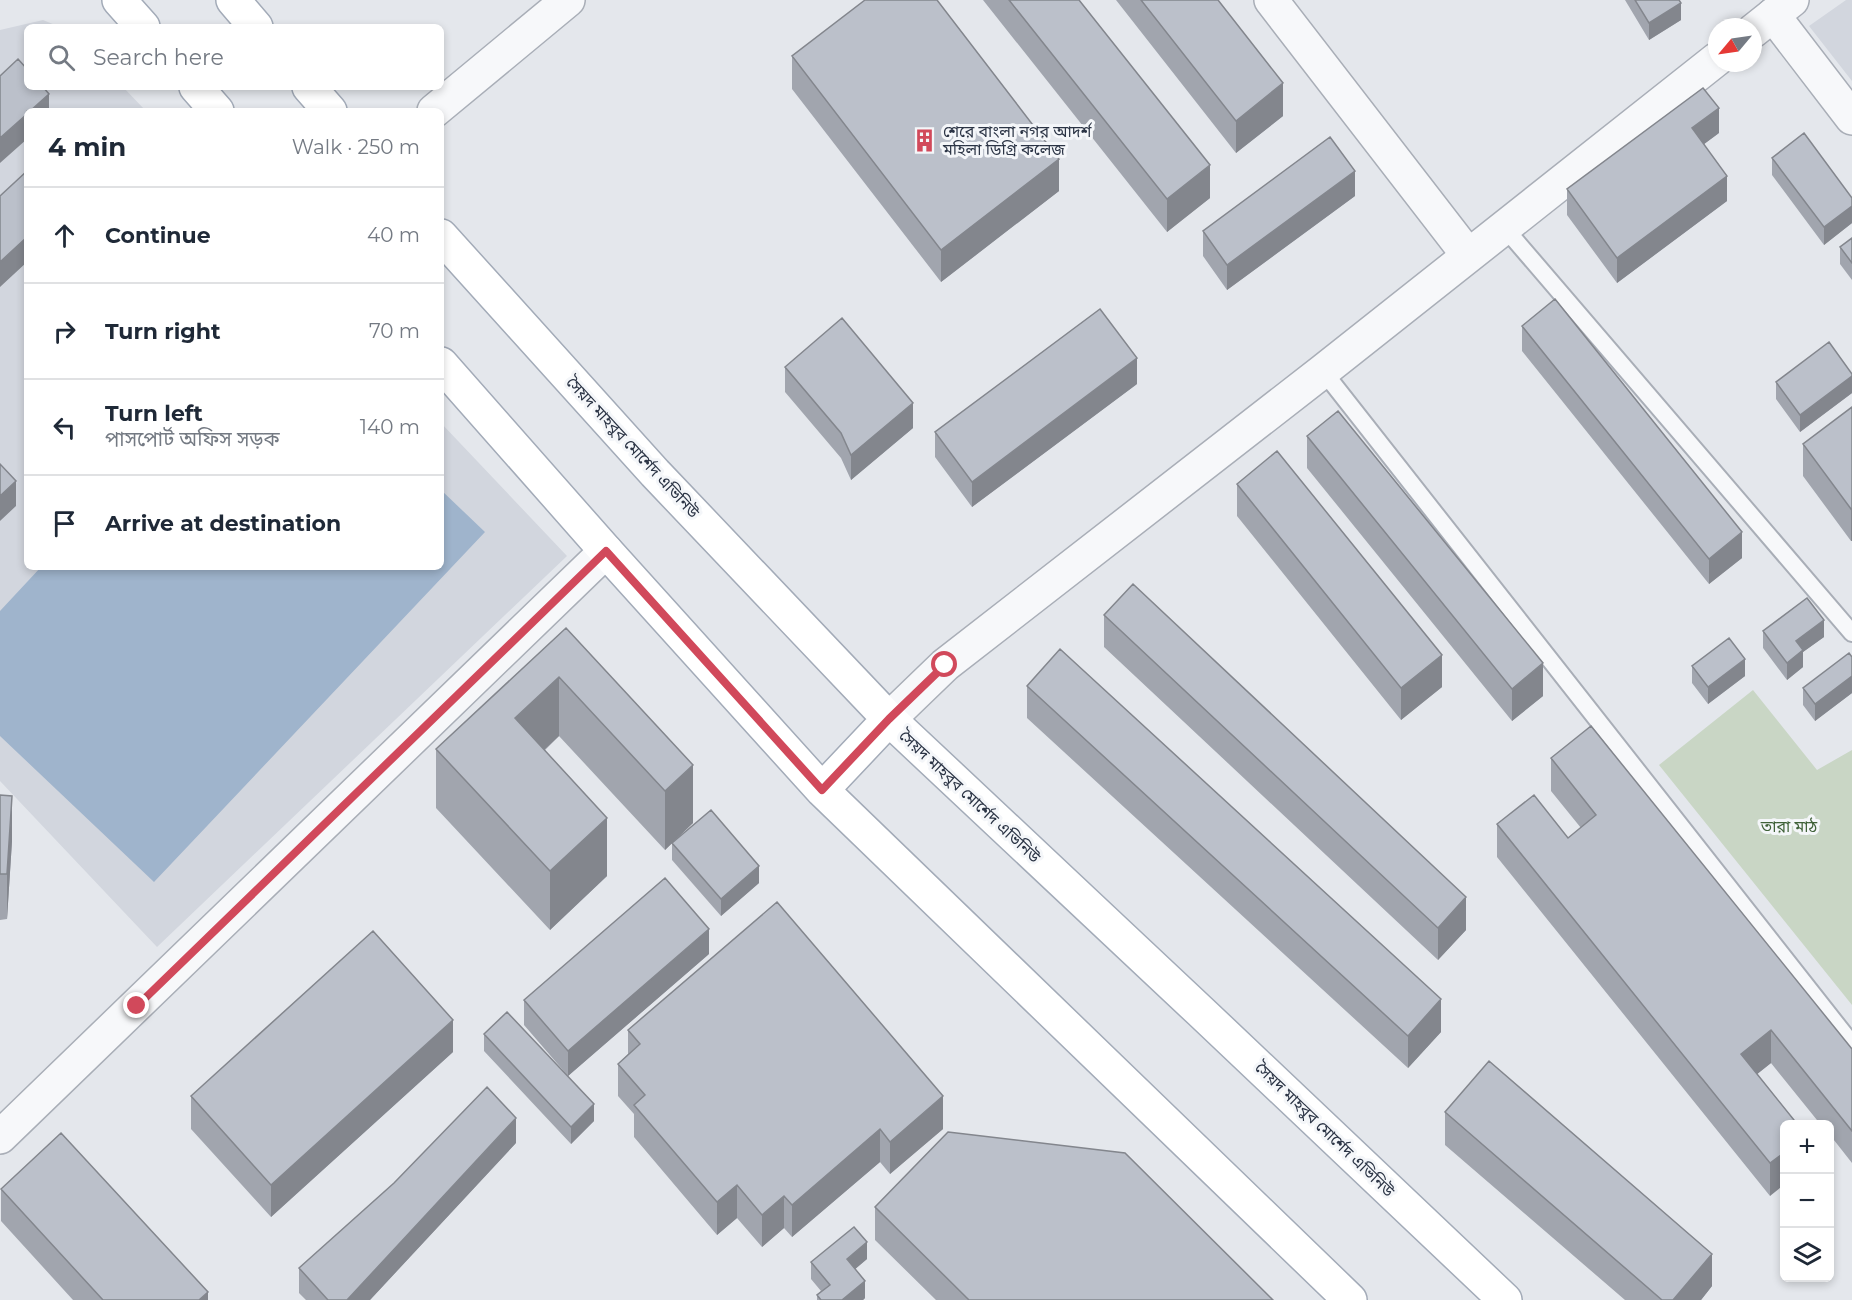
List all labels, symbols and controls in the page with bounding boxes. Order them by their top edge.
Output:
north arrow [1708,18,1762,72]
search box [24,24,444,90]
icon: search [45,41,78,74]
text: Search here [93,44,224,71]
place label: শেরে বাংলা নগর আদর্শ মহিলা ডিগ্রি কলেজ [942,122,1093,159]
building icon: শেরে বাংলা নগর আদর্শ মহিলা ডিগ্রি কলেজ [912,127,938,153]
text: 4 min [48,131,126,163]
text: Walk · 250 m [292,135,420,159]
icon: ahead [48,219,81,252]
text: Continue [105,222,211,249]
text: 40 m [367,223,420,247]
icon: right [48,315,81,348]
text: Turn right [105,318,220,345]
text: 70 m [369,319,420,343]
street label: সৈয়দ মাহবুব মোর্শেদ এভিনিউ [562,372,703,522]
text: Turn left [105,400,203,427]
icon: left [48,411,81,444]
text: 140 m [360,415,420,439]
text: পাসপোর্ট অফিস সড়ক [105,427,280,451]
icon: arrive [48,507,81,540]
text: Arrive at destination [105,510,341,537]
route start [931,651,957,677]
street label: সৈয়দ মাহবুব মোর্শেদ এভিনিউ [894,725,1045,867]
park label: তারা মাঠ [1760,817,1817,836]
route end [123,992,149,1018]
street label: সৈয়দ মাহবুব মোর্শেদ এভিনিউ [1250,1057,1399,1201]
map controls [1780,1120,1834,1282]
button: + [1780,1120,1834,1174]
button: − [1780,1174,1834,1228]
button: layers [1780,1228,1834,1282]

